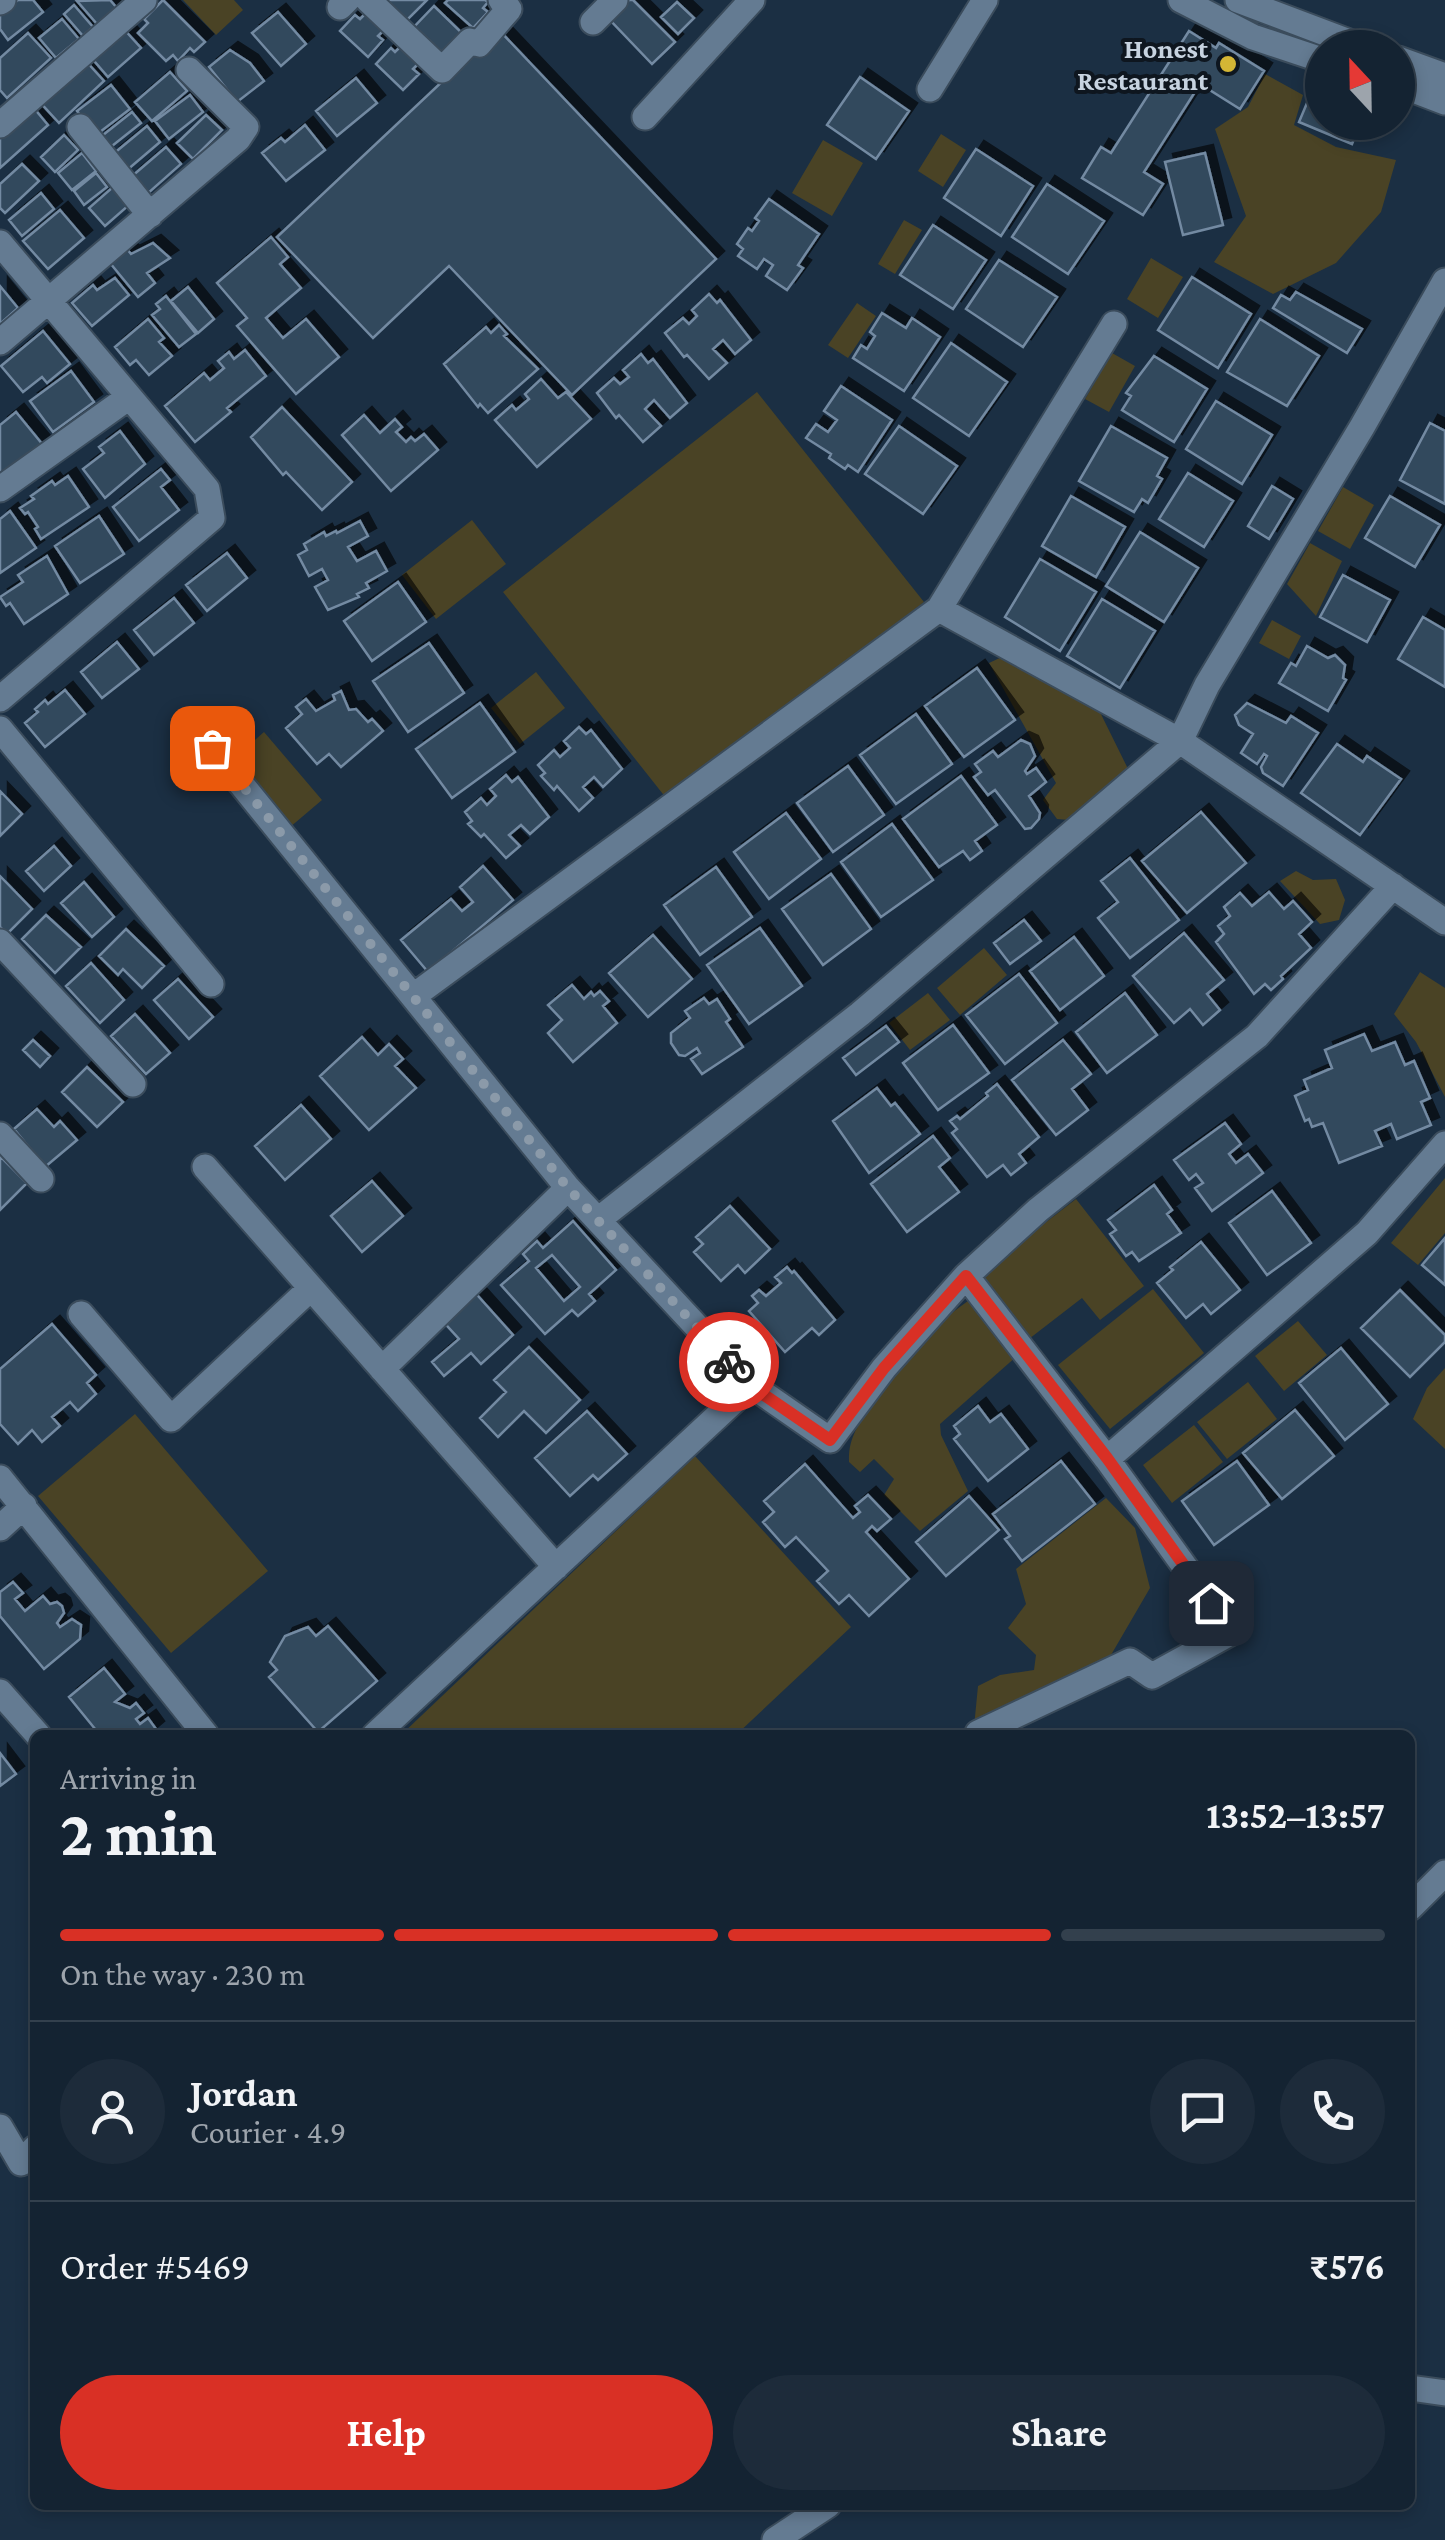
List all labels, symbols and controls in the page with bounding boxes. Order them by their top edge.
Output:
north arrow [1305,30,1415,140]
map controls [1305,30,1415,140]
place label: Honest Restaurant [1077,33,1209,96]
marker: Honest Restaurant [1217,53,1239,75]
pin [170,706,255,791]
icon: bag [185,721,240,776]
courier [679,1312,779,1412]
icon: bike [702,1335,757,1390]
pin [1169,1561,1254,1646]
icon: home [1184,1576,1239,1631]
text: Arriving in [60,1760,197,1796]
text: 13:52–13:57 [1206,1794,1385,1836]
text: 2 min [60,1797,217,1869]
text: On the way · 230 m [60,1956,305,1992]
button: person [60,2059,165,2164]
button: chat [1150,2059,1255,2164]
button: phone [1280,2059,1385,2164]
text: Jordan [190,2072,298,2114]
text: Courier · 4.9 [190,2114,346,2150]
text: Order #5469 [60,2245,250,2287]
text: ₹576 [1309,2245,1385,2287]
button: Help [60,2375,713,2490]
button: Share [733,2375,1385,2490]

